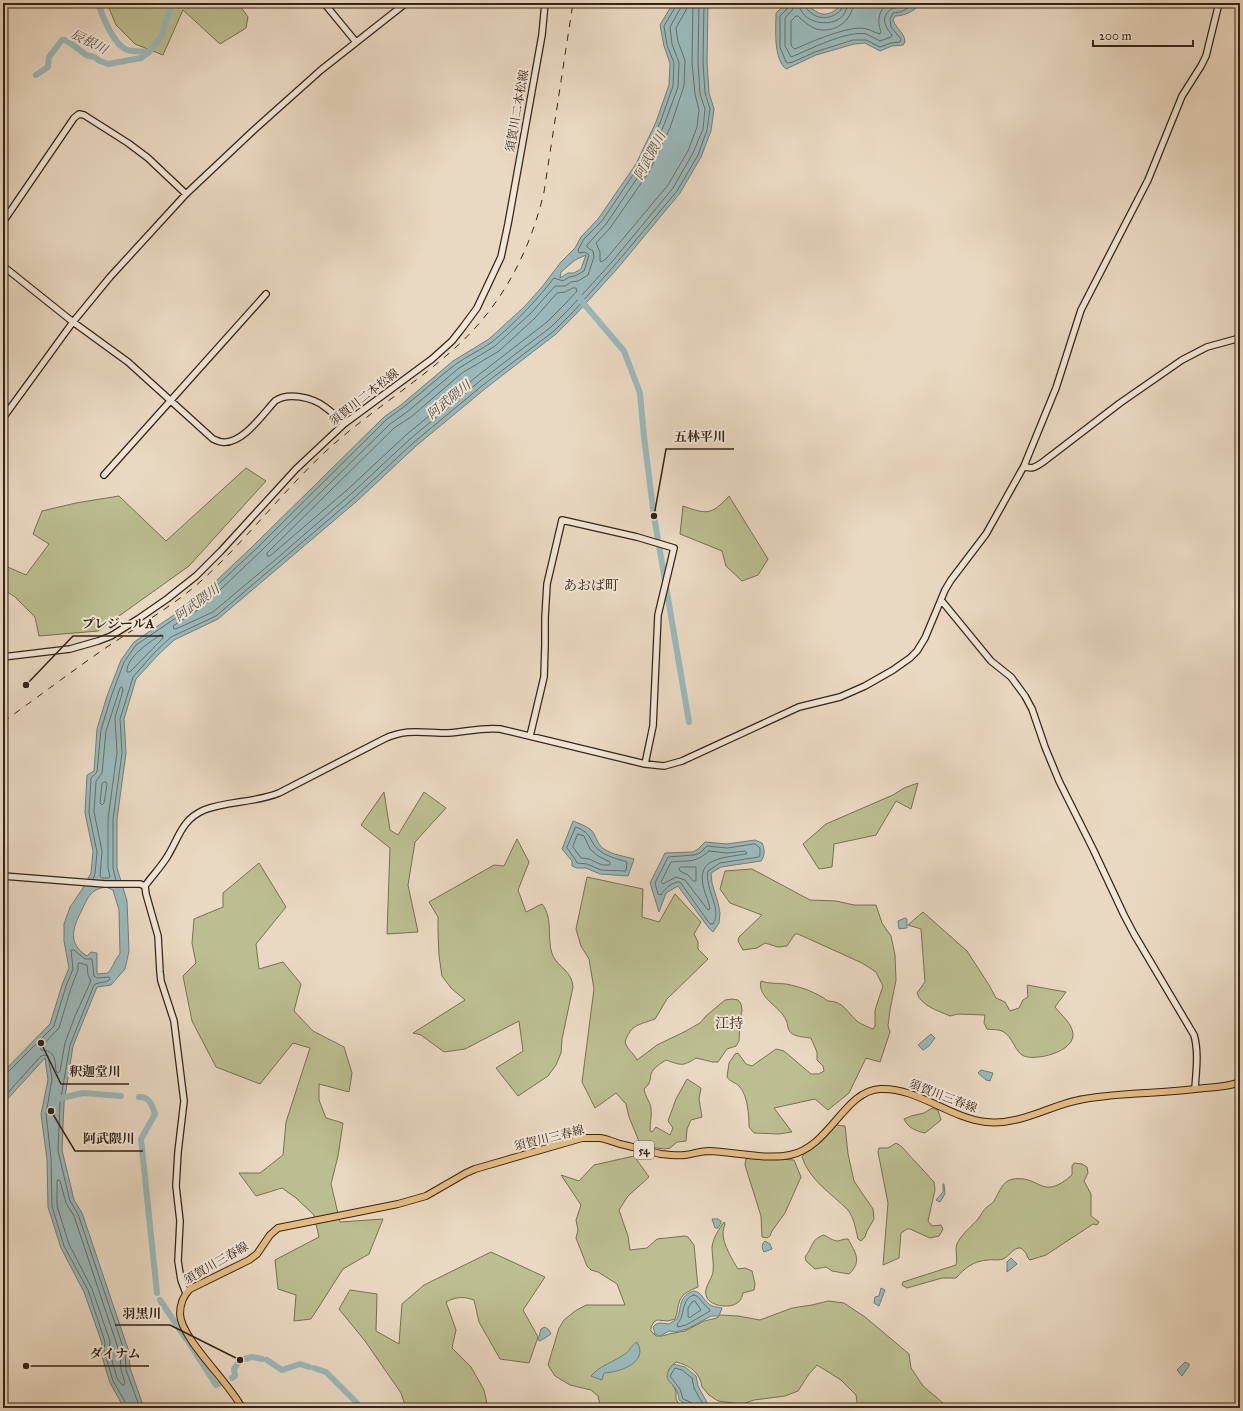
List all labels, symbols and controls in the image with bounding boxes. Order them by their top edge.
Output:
scale bar [1093,22,1193,48]
water label: 辰根川 [68,26,112,59]
text: 200 m [1099,29,1132,43]
street label: 須賀川二本松線 [503,68,531,154]
water label: 阿武隈川 [631,128,670,183]
street label: 須賀川二本松線 [327,366,401,428]
water label: 阿武隈川 [424,376,476,423]
callout: 五林平川 [666,424,734,449]
text: 五林平川 [674,429,726,445]
district label: あおば町 [563,577,619,594]
water label: 阿武隈川 [171,580,224,625]
callout: プレジールA [73,611,163,636]
text: プレジールA [82,616,155,632]
district label: 江持 [715,1015,743,1032]
callout: 釈迦堂川 [61,1059,129,1084]
text: 釈迦堂川 [69,1064,121,1080]
street label: 須賀川三春線 [907,1077,979,1115]
street label: 須賀川三春線 [512,1122,586,1154]
callout: 阿武隈川 [75,1126,143,1151]
text: 阿武隈川 [83,1131,135,1147]
road number: 54 [634,1141,654,1159]
street label: 須賀川三春線 [181,1239,251,1287]
callout: 羽黒川 [115,1300,170,1325]
text: 羽黒川 [122,1306,162,1322]
callout: ダイナム [81,1341,149,1366]
text: ダイナム [89,1346,141,1362]

